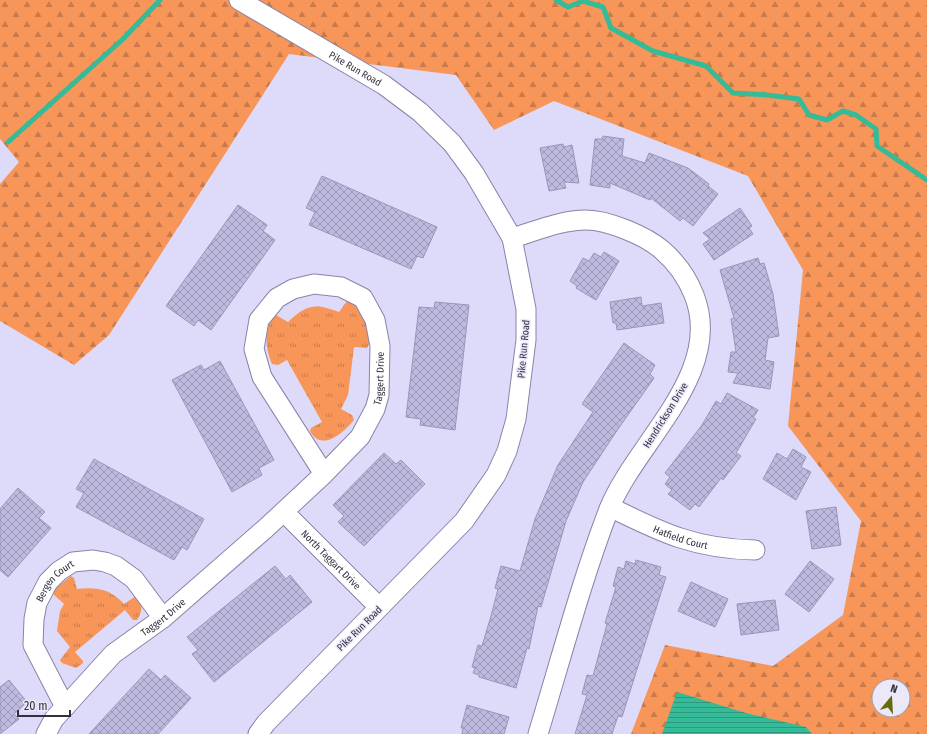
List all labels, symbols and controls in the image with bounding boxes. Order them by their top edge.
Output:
street label: Pike Run Road [327,49,383,89]
street label: Pike Run Road [515,319,533,379]
street label: Taggert Drive [371,351,387,407]
street label: Hendrickson Drive [641,381,691,450]
street label: Hatfield Court [651,523,710,552]
street label: North Taggart Drive [298,528,363,592]
street label: Bergen Court [34,558,77,604]
street label: Taggert Drive [139,596,188,639]
street label: Pike Run Road [335,604,385,654]
north arrow [871,678,911,718]
text: N [889,682,899,696]
scale bar [18,692,70,718]
text: 20 m [24,699,48,713]

